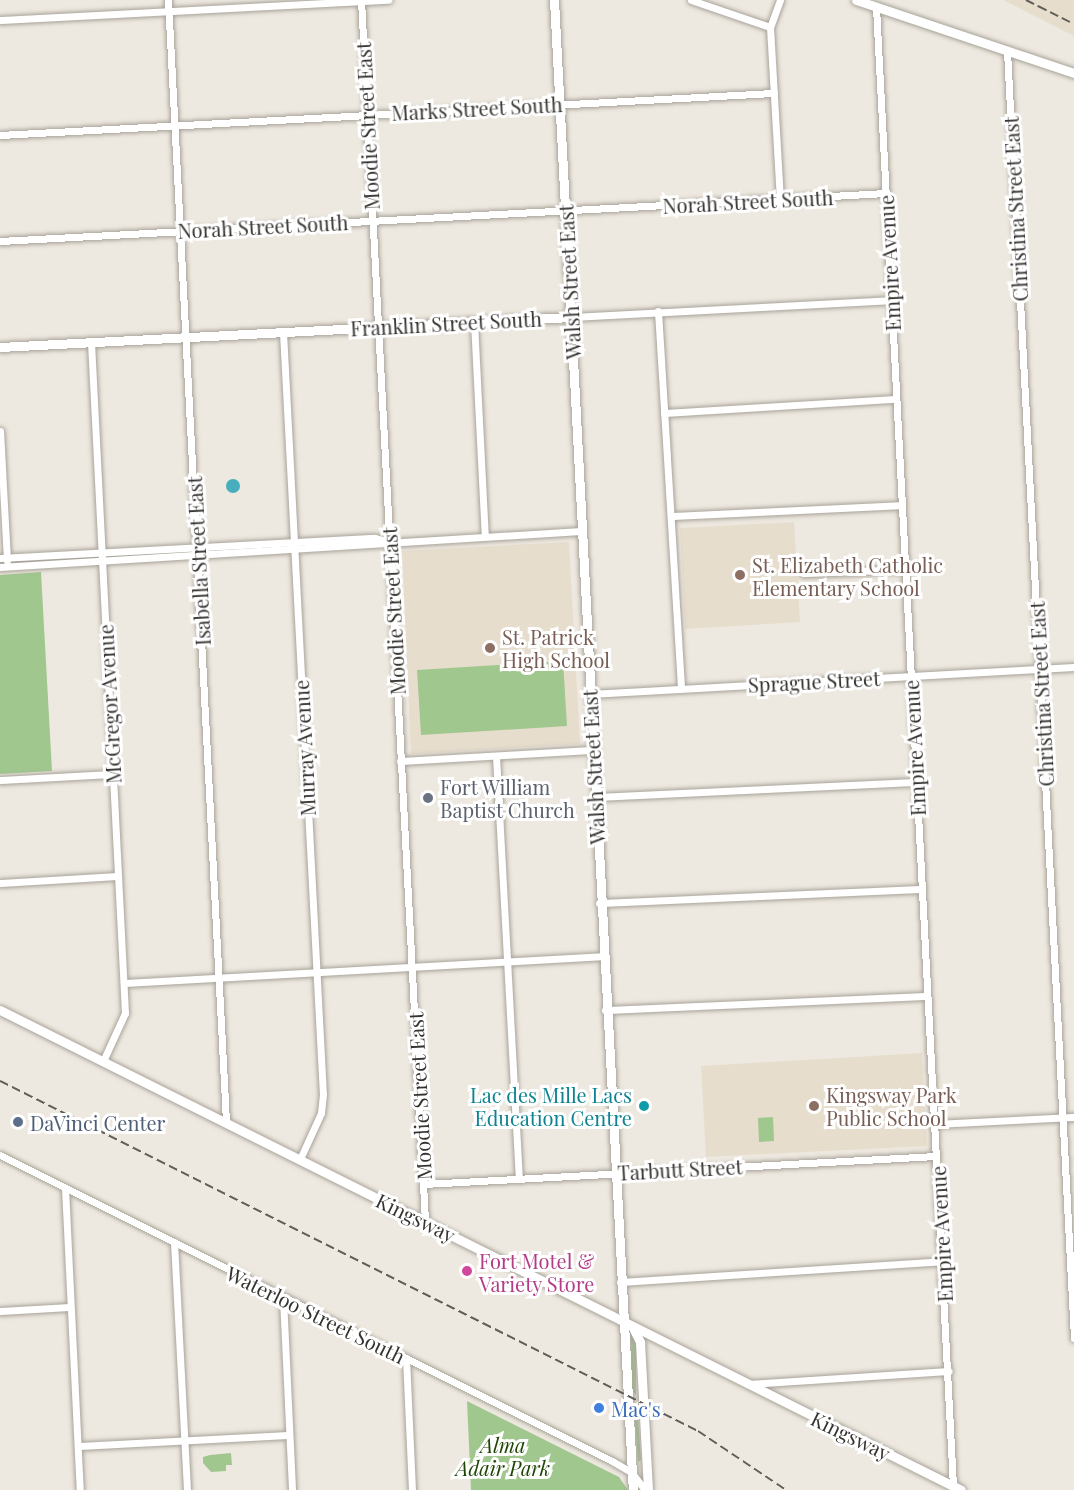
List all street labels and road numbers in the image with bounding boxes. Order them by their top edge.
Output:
street label: Moodie Street East [351,41,383,211]
street label: Marks Street South [391,92,563,124]
street label: Christina Street East [998,116,1032,302]
street label: Norah Street South [662,185,834,217]
street label: Empire Avenue [873,194,905,332]
street label: Walsh Street East [553,204,585,360]
street label: Norah Street South [177,210,349,242]
street label: Franklin Street South [350,306,542,340]
street label: Isabella Street East [182,475,214,647]
street label: Moodie Street East [377,526,409,696]
street label: Christina Street East [1024,601,1058,787]
street label: McGregor Avenue [93,623,125,785]
street label: Sprague Street [747,666,881,696]
street label: Murray Avenue [288,679,320,817]
street label: Empire Avenue [898,679,930,817]
street label: Walsh Street East [577,689,609,845]
street label: Moodie Street East [403,1011,435,1181]
street label: Tarbutt Street [617,1154,743,1184]
street label: Empire Avenue [925,1165,957,1303]
street label: Kingsway [372,1188,460,1246]
street label: Waterloo Street South [223,1260,409,1368]
street label: Kingsway [807,1406,895,1464]

